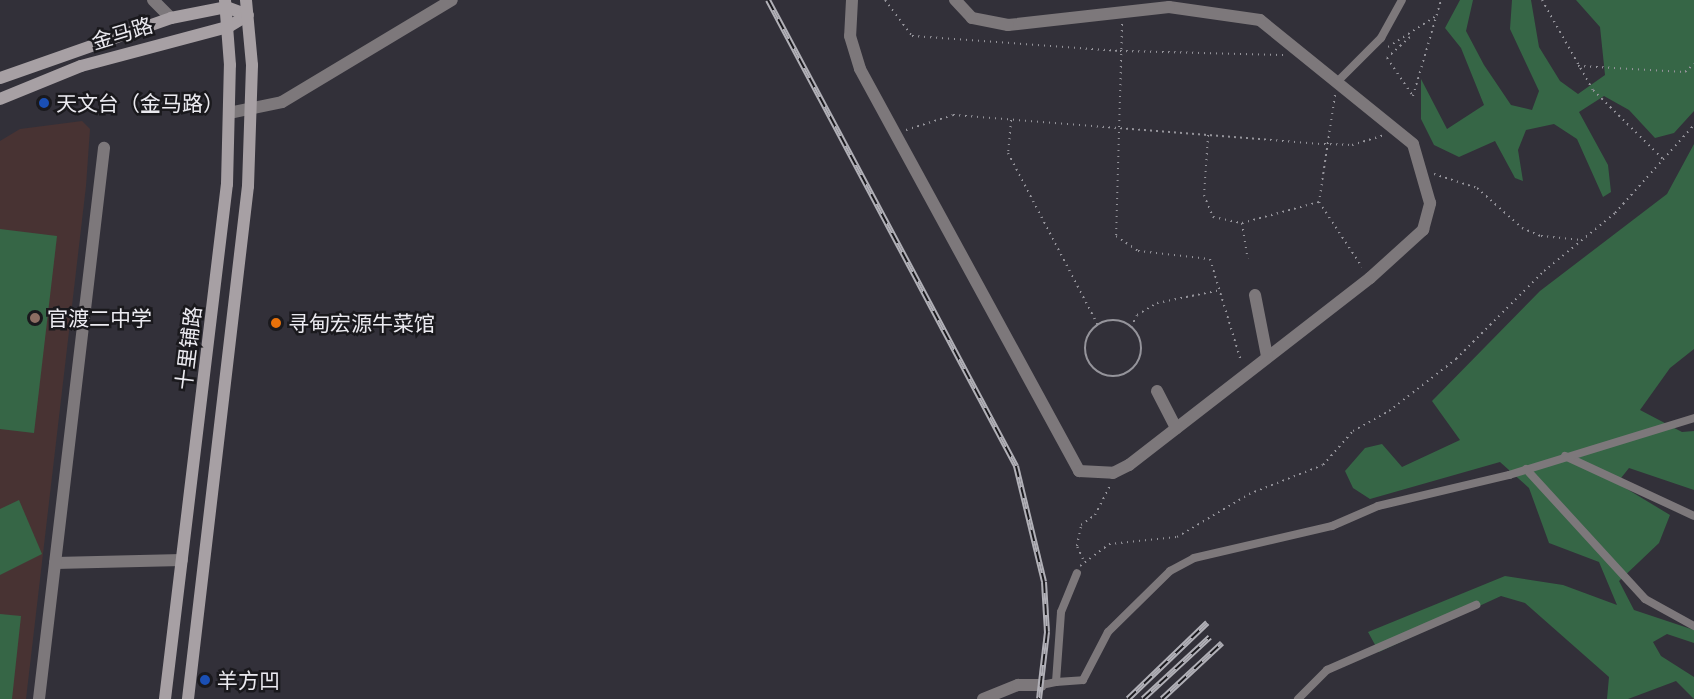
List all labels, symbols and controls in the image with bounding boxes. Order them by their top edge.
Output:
street label: 金马路 [88,12,156,54]
place label: 天文台（金马路） [56,90,224,116]
marker: 天文台（金马路） [37,96,51,110]
place label: 官渡二中学 [47,305,152,331]
street label: 十里铺路 [170,305,206,391]
place label: 寻甸宏源牛菜馆 [288,310,435,336]
marker: 官渡二中学 [28,311,42,325]
marker: 寻甸宏源牛菜馆 [269,316,283,330]
place label: 羊方凹 [217,667,280,693]
marker: 羊方凹 [198,673,212,687]

